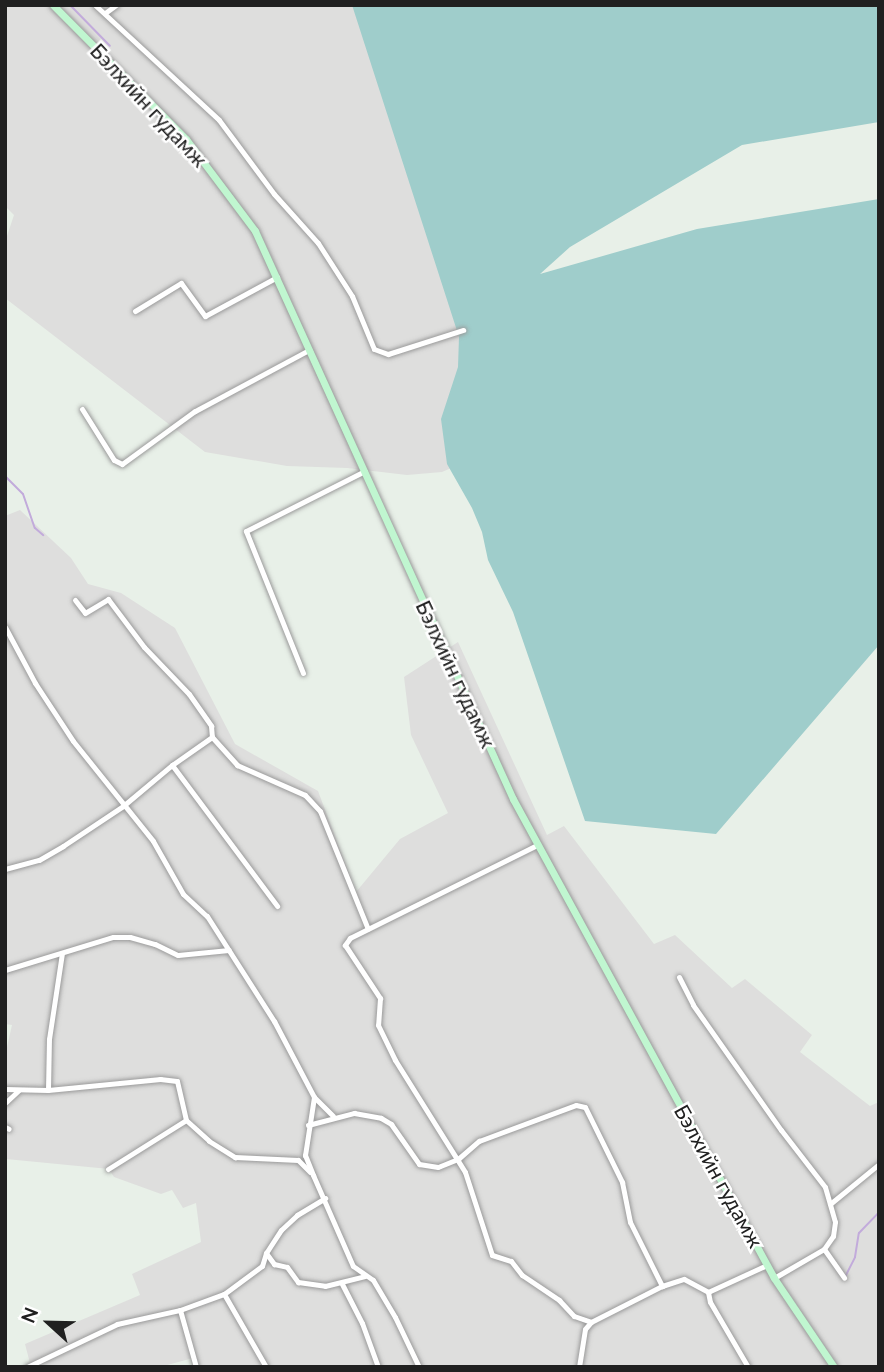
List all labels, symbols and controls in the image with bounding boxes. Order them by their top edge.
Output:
street label: Бэлхийн гудамж [85,38,213,172]
street label: Бэлхийн гудамж [411,596,501,752]
street label: Бэлхийн гудамж [669,1100,769,1252]
north arrow [14,1288,84,1358]
text: N [16,1304,42,1326]

